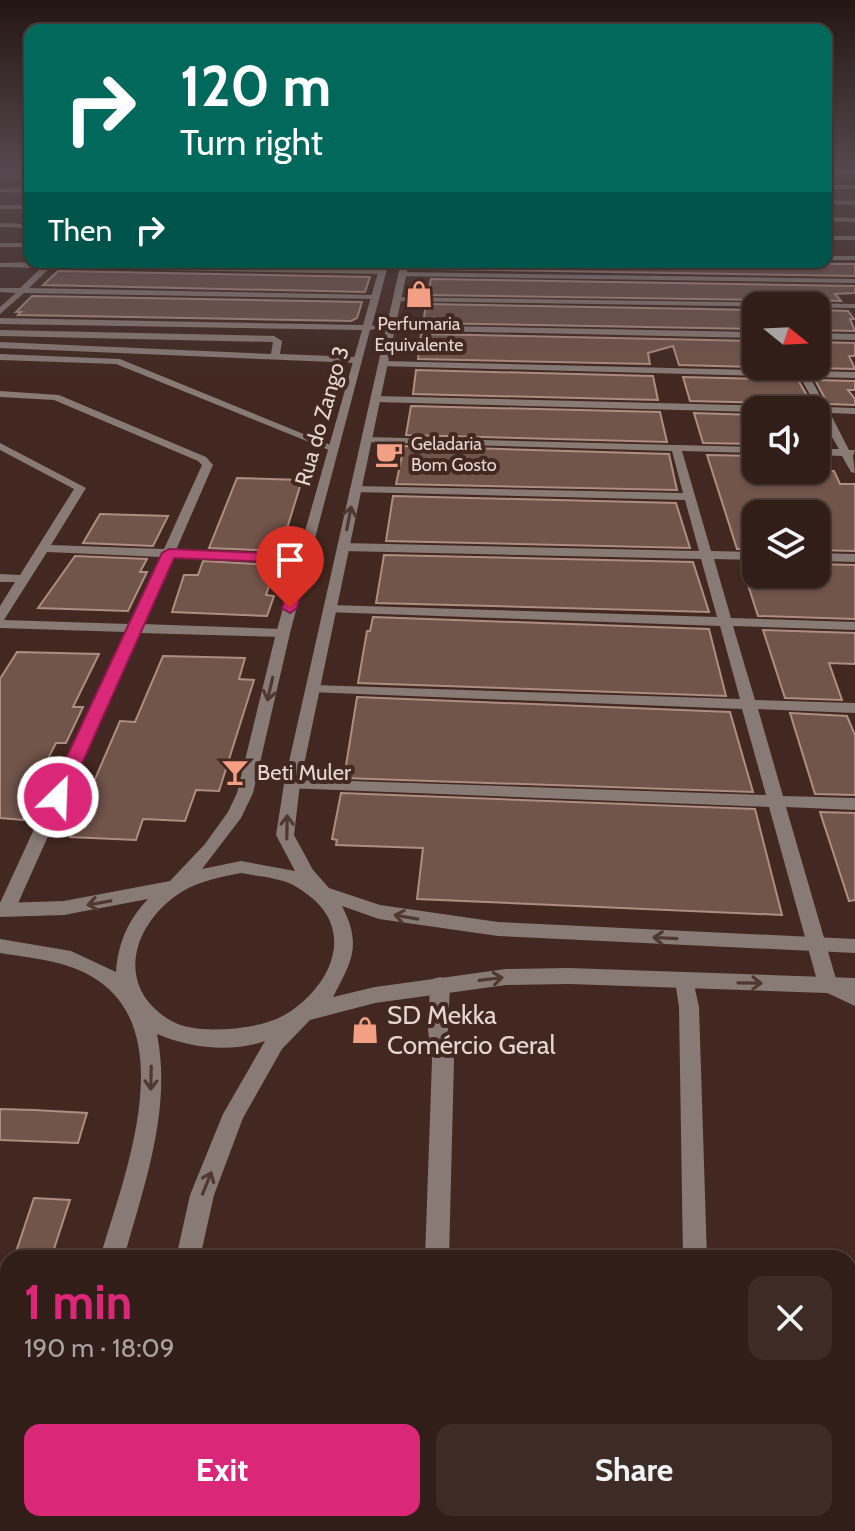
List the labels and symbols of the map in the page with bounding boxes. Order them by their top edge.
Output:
shop icon: Perfumaria Equivalente [404,279,434,309]
north arrow [742,292,830,380]
place label: Perfumaria Equivalente [375,313,463,356]
street label: Rua do Zango 3 [289,343,355,489]
place label: Geladaria Bom Gosto [411,433,497,476]
cafe icon: Geladaria Bom Gosto [374,439,404,469]
one-way arrow [342,505,357,531]
pin [256,526,324,608]
one-way arrow [261,675,276,701]
position arrow [16.0,755,100.0,839]
bar icon: Beti Muler [220,757,250,787]
place label: Beti Muler [257,759,351,786]
one-way arrow [280,814,295,841]
one-way arrow [87,896,113,911]
one-way arrow [394,908,420,923]
one-way arrow [652,930,679,945]
one-way arrow [477,971,504,986]
one-way arrow [736,975,763,991]
place label: SD Mekka Comércio Geral [387,999,556,1061]
shop icon: SD Mekka Comércio Geral [350,1015,380,1045]
one-way arrow [144,1064,159,1091]
one-way arrow [201,1171,216,1196]

